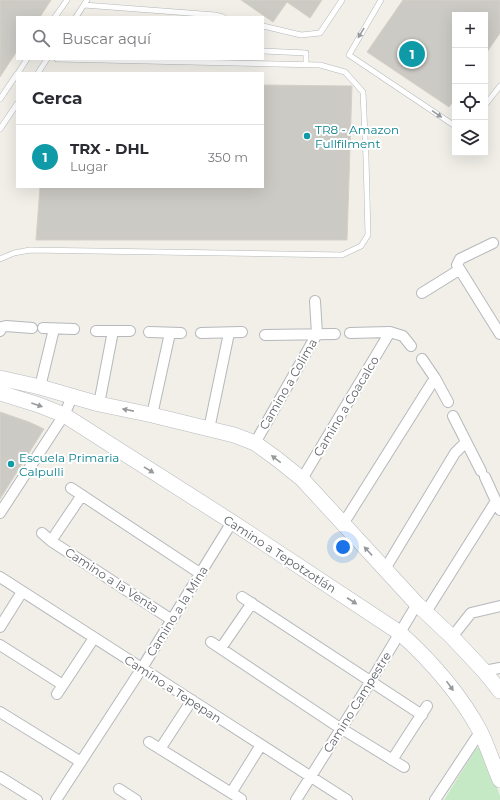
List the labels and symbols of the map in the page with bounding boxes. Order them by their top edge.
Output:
one-way arrow [357,27,364,39]
pin: 1 [399,39,425,69]
one-way arrow [432,110,442,118]
place label: TR8 - Amazon Fullfilment [315,122,399,151]
marker: TR8 - Amazon Fullfilment [302,131,312,141]
street label: Camino a Colima [256,336,320,432]
street label: Camino a Coacalco [310,353,382,459]
one-way arrow [32,402,44,408]
one-way arrow [122,407,134,413]
place label: Escuela Primaria Calpulli [19,450,119,479]
one-way arrow [271,454,282,463]
marker: Escuela Primaria Calpulli [6,459,16,469]
one-way arrow [143,466,155,473]
street label: Camino a Tepotzotlán [221,512,339,596]
your location [333,537,353,557]
street label: Camino a la Venta [62,544,162,616]
one-way arrow [364,546,373,555]
street label: Camino a la Mina [143,563,211,659]
one-way arrow [347,597,358,605]
street label: Camino Campestre [320,649,394,755]
street label: Camino a Tepepan [122,652,224,726]
one-way arrow [446,681,454,691]

